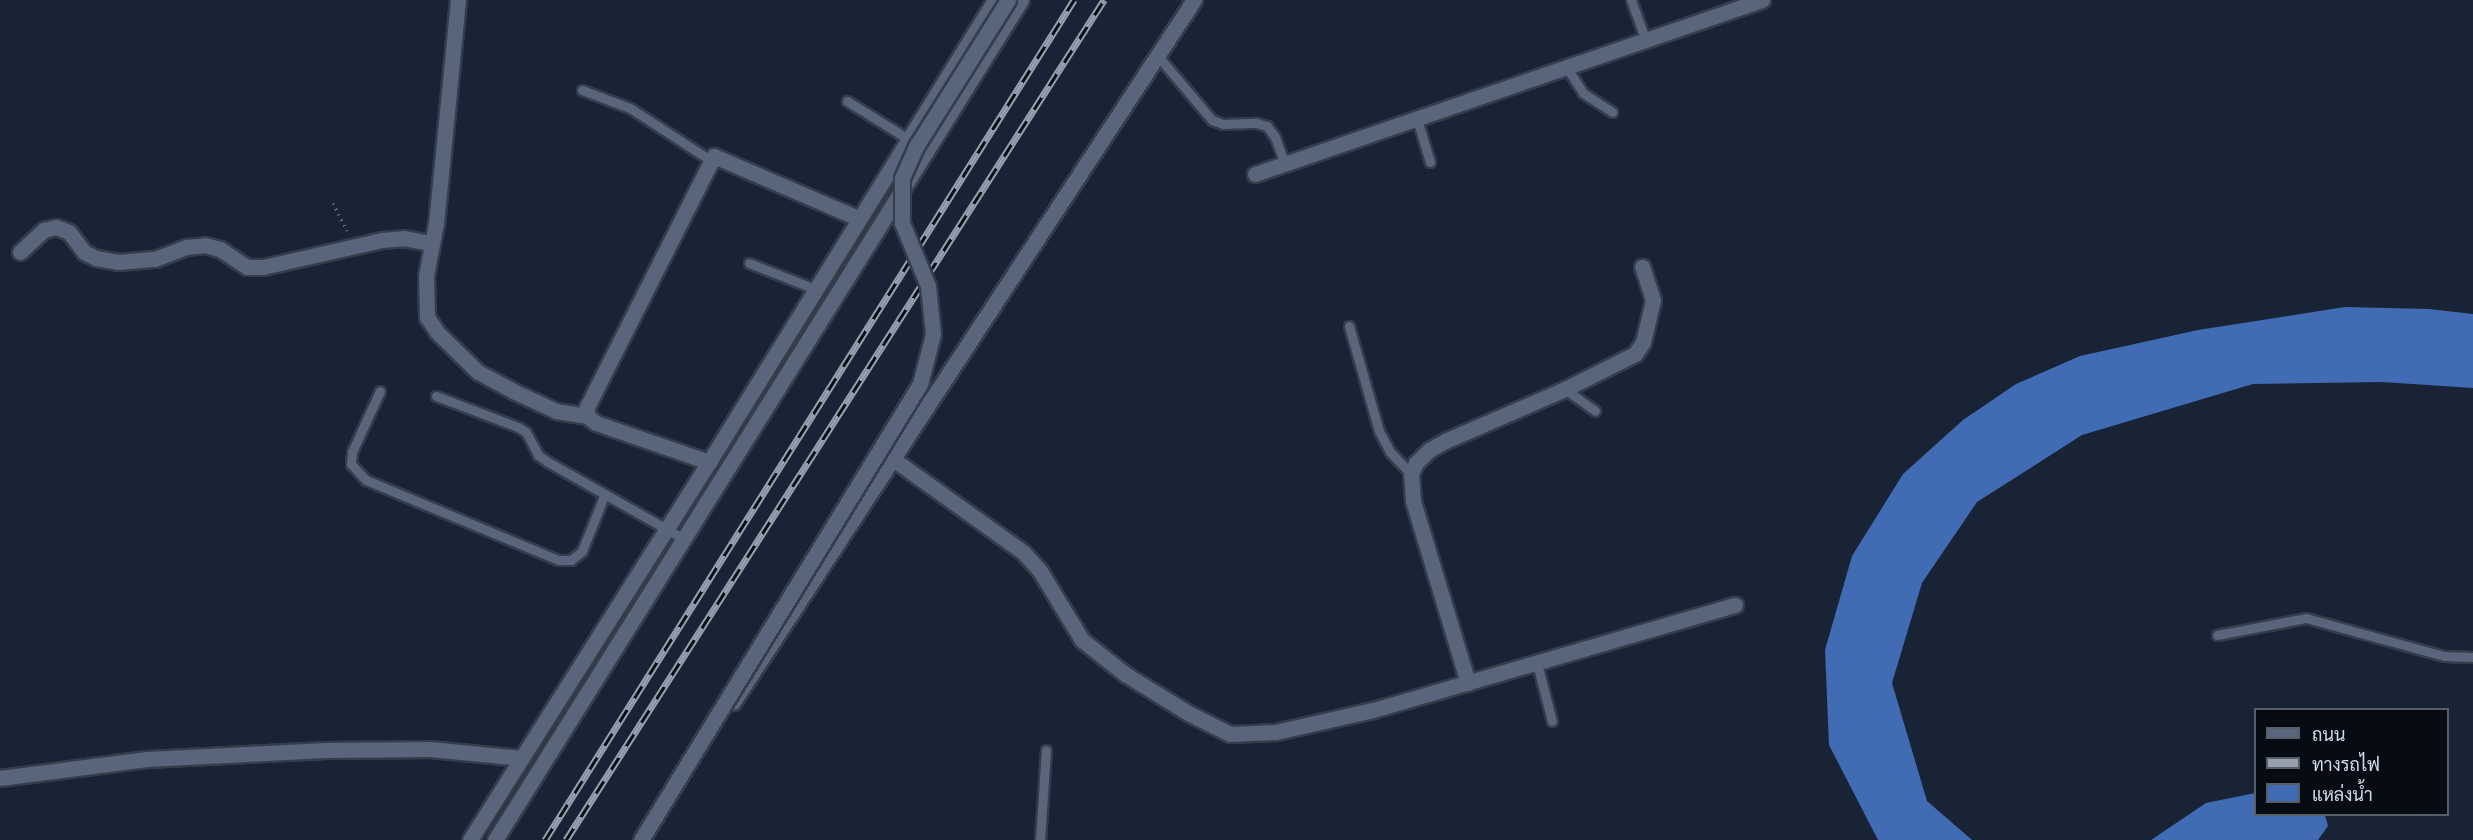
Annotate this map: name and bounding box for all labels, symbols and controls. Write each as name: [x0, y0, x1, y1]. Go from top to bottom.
legend: [2254, 708, 2449, 816]
text: ถนน: [2312, 723, 2345, 745]
text: ทางรถไฟ: [2312, 753, 2380, 775]
text: แหล่งน้ำ: [2312, 783, 2373, 805]

